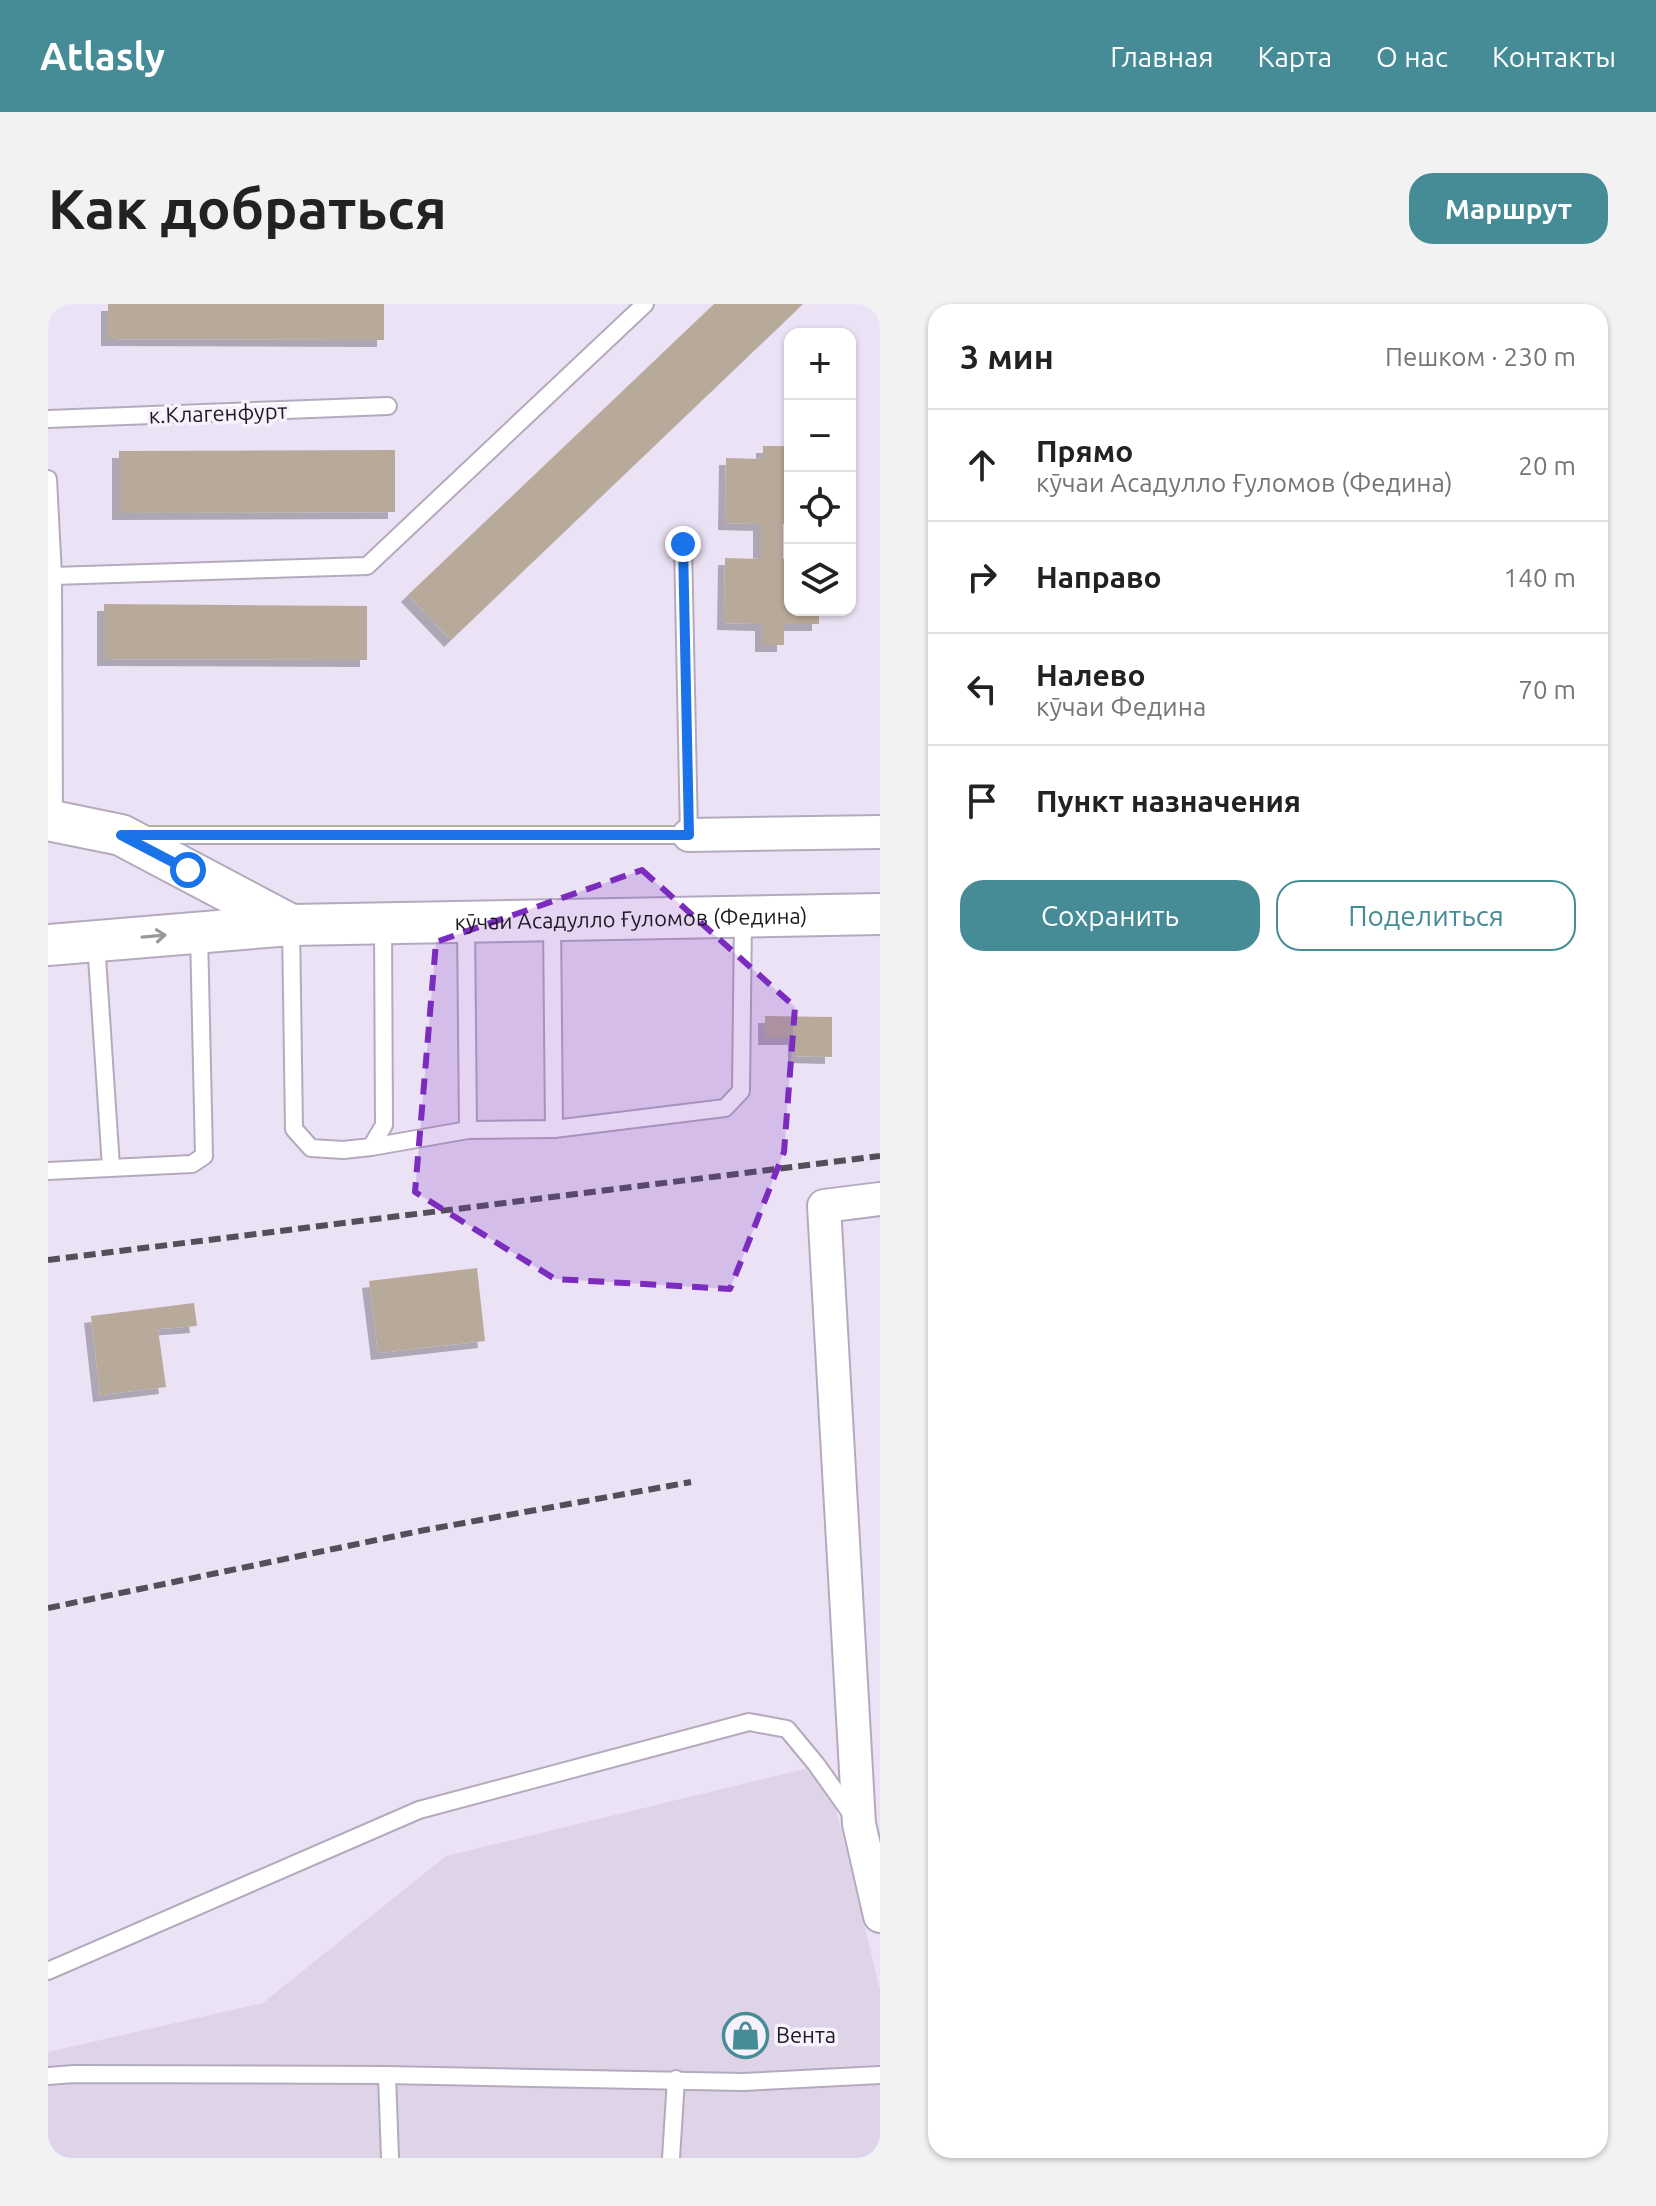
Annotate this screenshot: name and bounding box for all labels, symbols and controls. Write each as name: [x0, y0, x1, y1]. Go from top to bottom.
text: Atlasly: [40, 35, 165, 77]
text: Главная: [1110, 41, 1213, 72]
text: Карта: [1257, 41, 1332, 72]
text: О нас: [1376, 41, 1448, 72]
text: Контакты: [1492, 41, 1616, 72]
button: Маршрут: [1409, 173, 1608, 244]
text: Как добраться: [48, 177, 447, 240]
map controls: [784, 328, 856, 616]
button: +: [784, 328, 856, 400]
text: 3 мин: [960, 337, 1054, 375]
text: Пешком · 230 m: [1385, 342, 1576, 371]
street label: к.Клагенфурт: [148, 398, 288, 427]
button: −: [784, 400, 856, 472]
text: Прямо: [1036, 434, 1133, 468]
icon: ahead: [960, 443, 1004, 487]
text: 20 m: [1518, 451, 1576, 480]
text: кӯчаи Асадулло Ғуломов (Федина): [1036, 468, 1453, 497]
button: locate: [784, 472, 856, 544]
route end: [665, 526, 701, 562]
button: layers: [784, 544, 856, 616]
icon: right: [960, 555, 1004, 599]
text: Направо: [1036, 560, 1162, 594]
text: 140 m: [1504, 563, 1576, 592]
text: Налево: [1036, 658, 1146, 692]
icon: left: [960, 667, 1004, 711]
text: 70 m: [1518, 675, 1576, 704]
text: кӯчаи Федина: [1036, 692, 1206, 721]
icon: arrive: [960, 779, 1004, 823]
text: Пункт назначения: [1036, 784, 1301, 818]
route start: [170, 852, 206, 888]
button: Сохранить: [960, 880, 1260, 951]
button: Поделиться: [1276, 880, 1576, 951]
street label: кӯчаи Асадулло Ғуломов (Федина): [454, 902, 808, 934]
one-way arrow: [140, 928, 167, 943]
shop icon: Вента: [721, 2011, 769, 2059]
place label: Вента: [776, 2022, 836, 2047]

